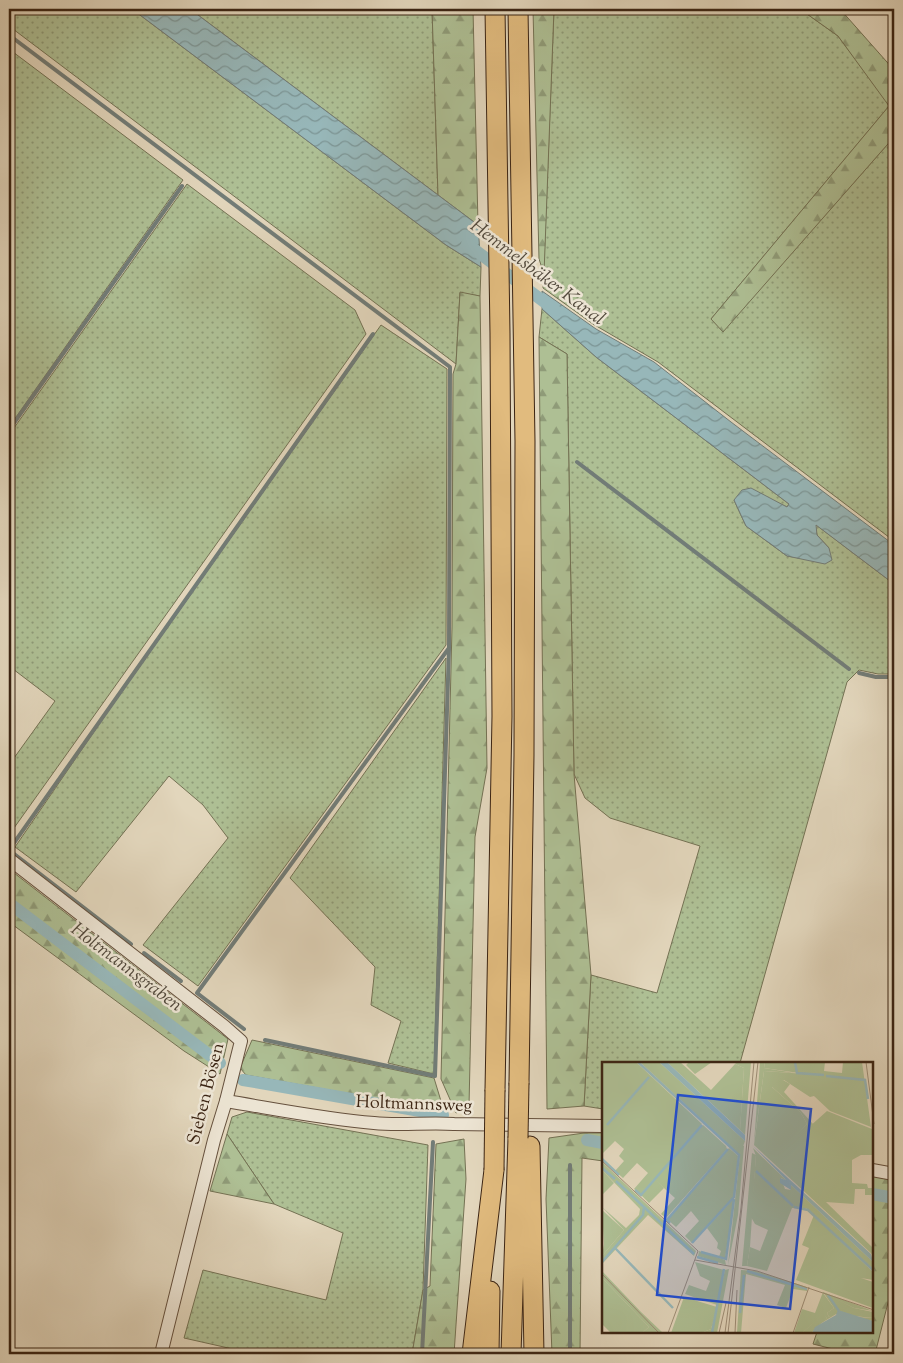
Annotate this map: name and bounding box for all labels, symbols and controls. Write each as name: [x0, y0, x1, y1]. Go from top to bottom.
water label: Hemmelsbäker Kanal: [464, 213, 610, 333]
water label: Holtmannsgraben: [64, 917, 188, 1019]
street label: Sieben Bösen: [182, 1040, 232, 1148]
inset map: [602, 1062, 873, 1333]
street label: Holtmannsweg: [355, 1090, 473, 1120]

